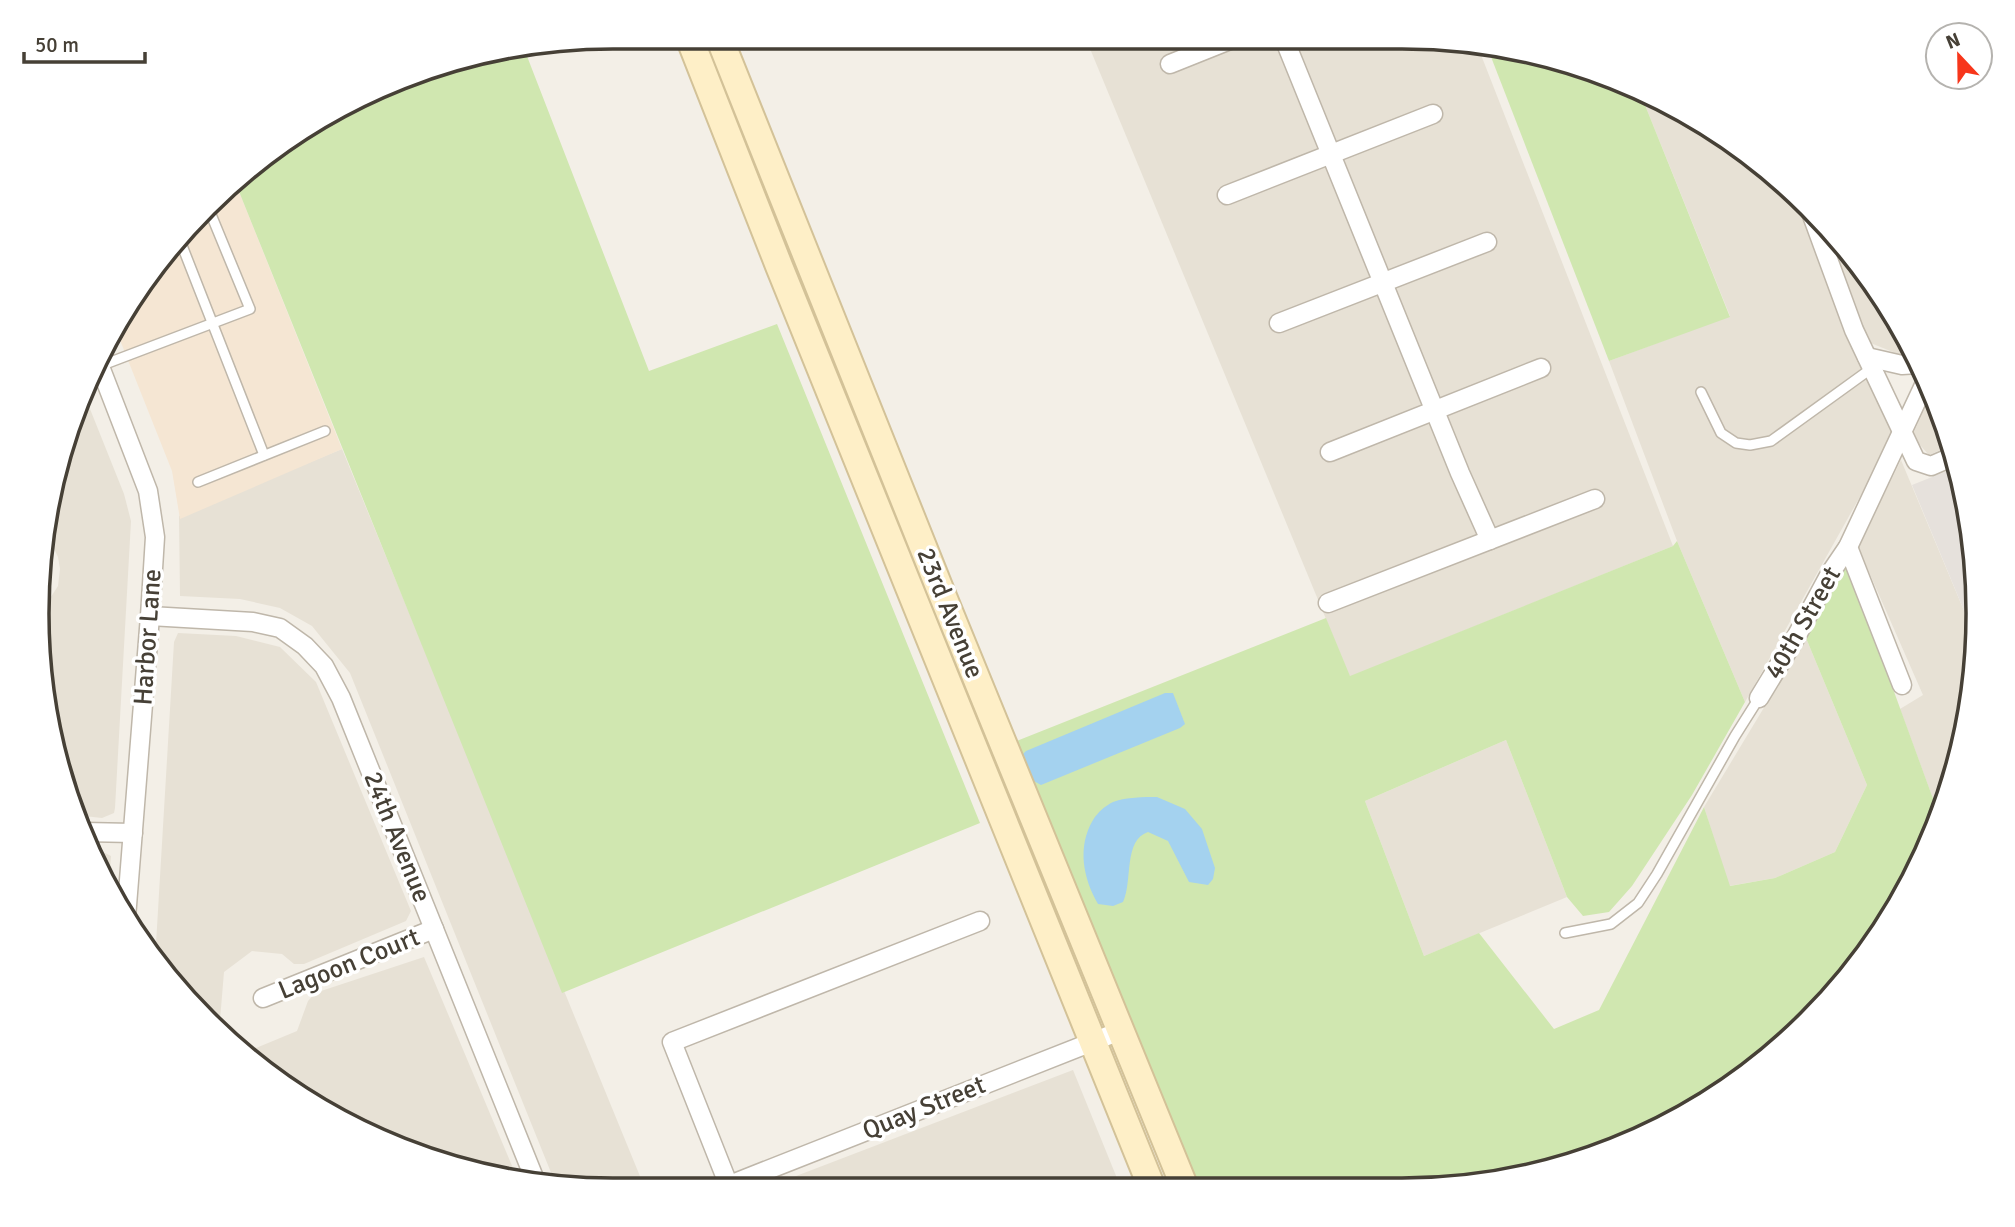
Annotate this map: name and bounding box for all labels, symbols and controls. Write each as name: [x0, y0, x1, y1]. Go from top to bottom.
scale bar: [24, 21, 145, 65]
north arrow: [1924, 21, 1994, 91]
text: N: [1942, 28, 1964, 55]
text: 50 m: [35, 32, 79, 58]
street label: 23rd Avenue: [909, 543, 991, 683]
street label: 40th Street: [1758, 561, 1848, 685]
street label: Harbor Lane: [127, 568, 169, 706]
street label: 24th Avenue: [356, 767, 438, 907]
street label: Lagoon Court: [274, 921, 424, 1007]
street label: Quay Street: [858, 1069, 990, 1147]

